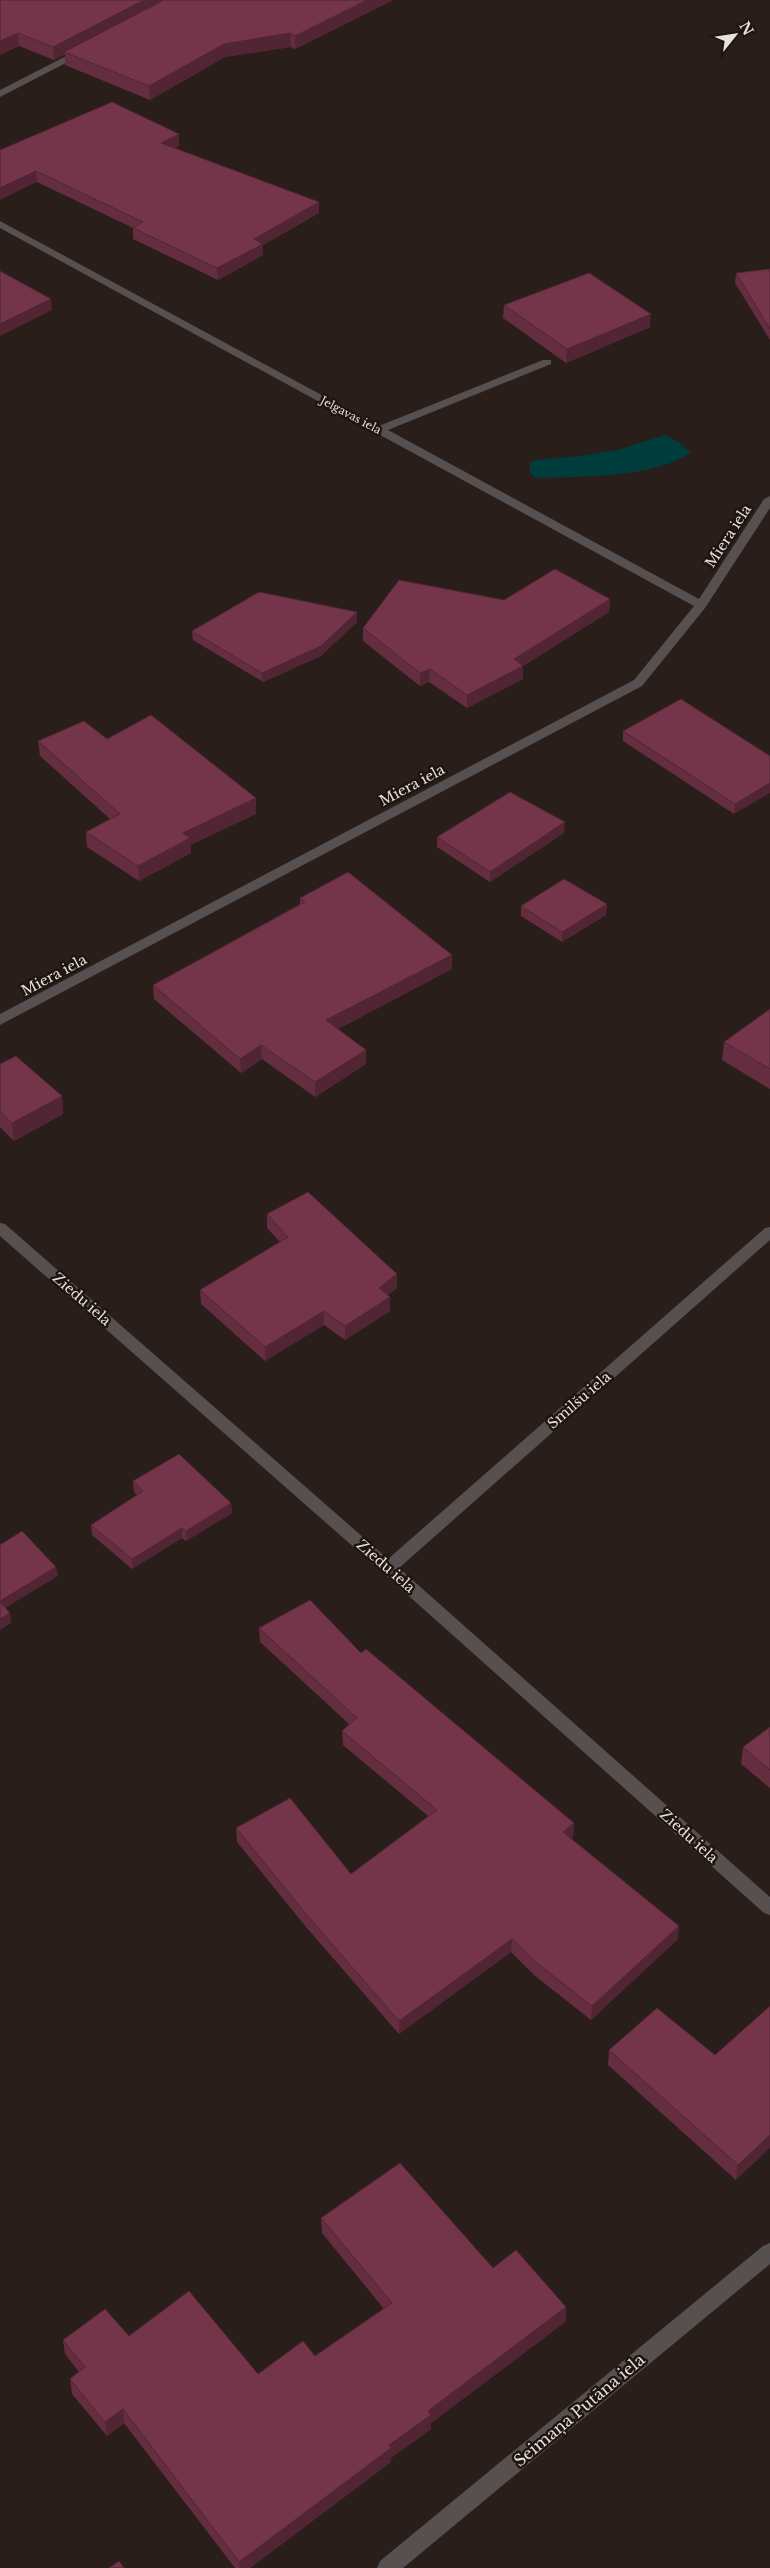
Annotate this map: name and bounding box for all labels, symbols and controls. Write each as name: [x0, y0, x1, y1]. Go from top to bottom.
north arrow: [710, 10, 760, 60]
text: N: [735, 18, 757, 39]
street label: Jelgavas iela: [316, 392, 385, 437]
street label: Miera iela: [701, 501, 755, 571]
street label: Miera iela: [376, 760, 448, 810]
street label: Miera iela: [18, 950, 90, 1000]
street label: Ziedu iela: [49, 1269, 115, 1329]
street label: Smilšu iela: [544, 1367, 615, 1432]
street label: Ziedu iela: [353, 1536, 419, 1596]
street label: Ziedu iela: [656, 1805, 722, 1867]
street label: Seimaņa Putāna iela: [509, 2349, 649, 2471]

